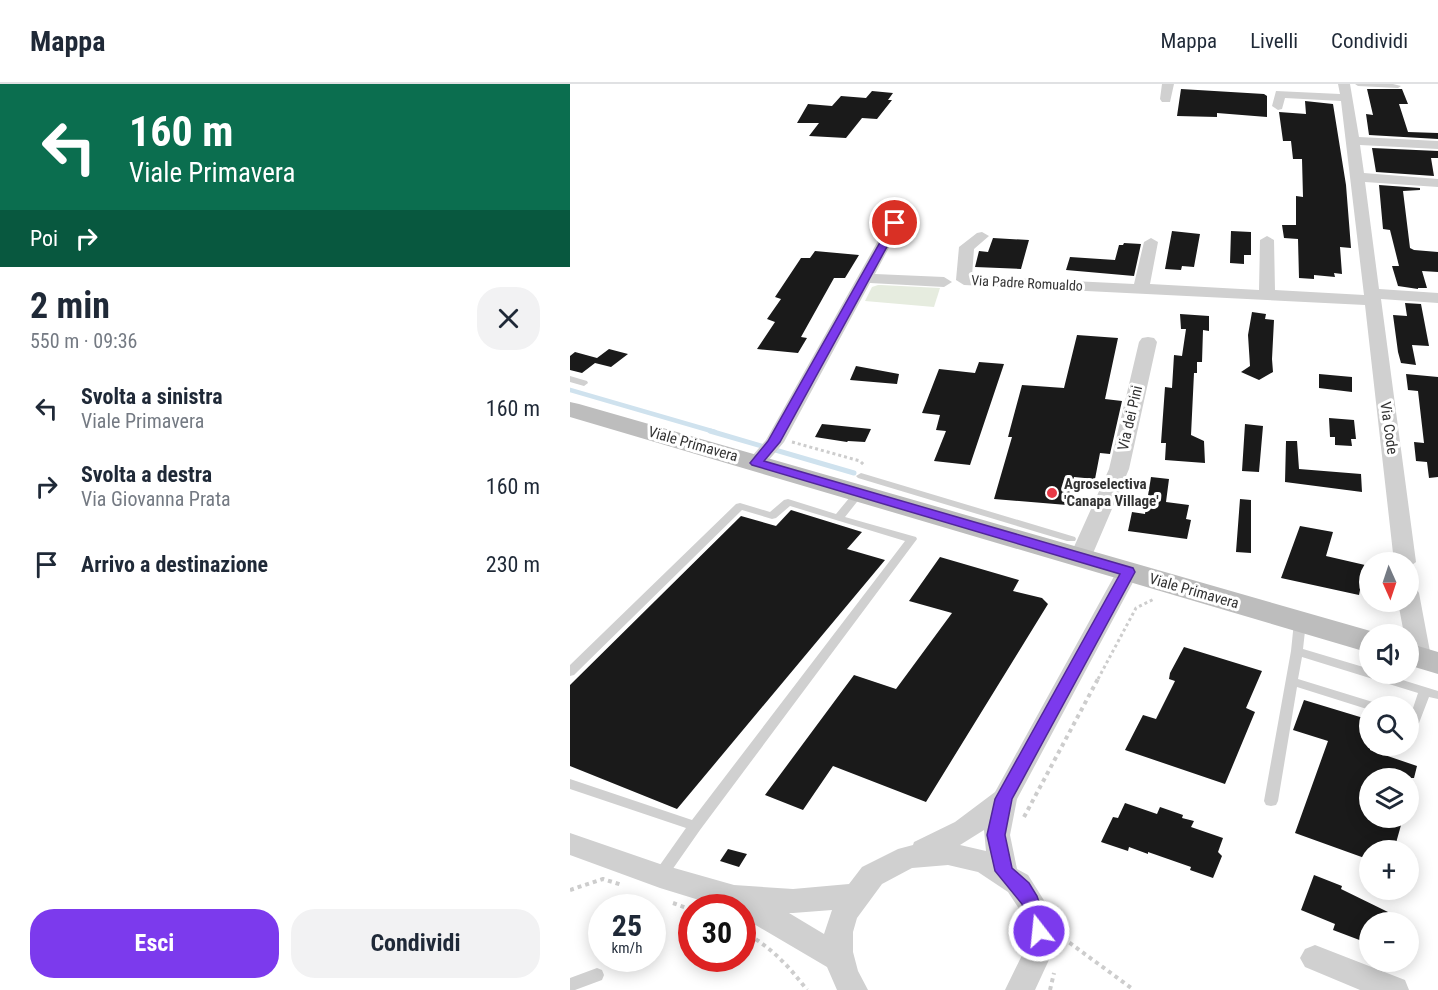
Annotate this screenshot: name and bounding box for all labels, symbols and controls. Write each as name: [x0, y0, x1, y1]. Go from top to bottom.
text: Mappa: [30, 25, 105, 58]
text: Mappa: [1160, 29, 1217, 53]
text: Livelli: [1250, 29, 1298, 53]
text: Condividi: [1331, 29, 1408, 53]
text: 160 m: [129, 107, 234, 156]
icon: left: [30, 108, 108, 186]
text: Viale Primavera: [129, 157, 295, 189]
pin: [869, 197, 920, 248]
icon: arrive: [878, 206, 911, 239]
icon: right: [70, 222, 103, 255]
text: Poi: [30, 226, 58, 251]
street label: Via Padre Romualdo: [971, 272, 1083, 294]
text: 2 min: [30, 285, 110, 327]
button: close: [477, 287, 540, 350]
text: 550 m · 09:36: [30, 329, 137, 353]
text: Svolta a sinistra: [81, 384, 223, 409]
street label: Via dei Pini: [1114, 384, 1146, 452]
icon: left: [30, 392, 63, 425]
text: 160 m: [486, 396, 540, 421]
street label: Via Code: [1376, 401, 1402, 455]
text: Viale Primavera: [81, 409, 204, 433]
street label: Viale Primavera: [646, 423, 740, 465]
text: Svolta a destra: [81, 462, 212, 487]
icon: right: [30, 470, 63, 503]
text: 160 m: [486, 474, 540, 499]
place label: Agroselectiva 'Canapa Village': [1064, 475, 1159, 510]
marker: Agroselectiva 'Canapa Village': [1045, 486, 1059, 500]
text: Via Giovanna Prata: [81, 487, 231, 511]
icon: arrive: [30, 548, 63, 581]
text: Arrivo a destinazione: [81, 552, 268, 577]
text: 230 m: [486, 552, 540, 577]
north arrow: [1359, 552, 1419, 612]
map controls: [1359, 552, 1419, 972]
street label: Viale Primavera: [1147, 570, 1241, 612]
button: sound: [1359, 624, 1419, 684]
button: search: [1359, 696, 1419, 756]
button: layers: [1359, 768, 1419, 828]
button: +: [1359, 840, 1419, 900]
speed limit sign: 30: [678, 894, 756, 972]
position arrow: [1007, 899, 1071, 963]
text: 25: [612, 908, 642, 943]
button: Esci: [30, 909, 279, 978]
button: Condividi: [291, 909, 540, 978]
button: −: [1359, 912, 1419, 972]
text: km/h: [612, 939, 642, 957]

